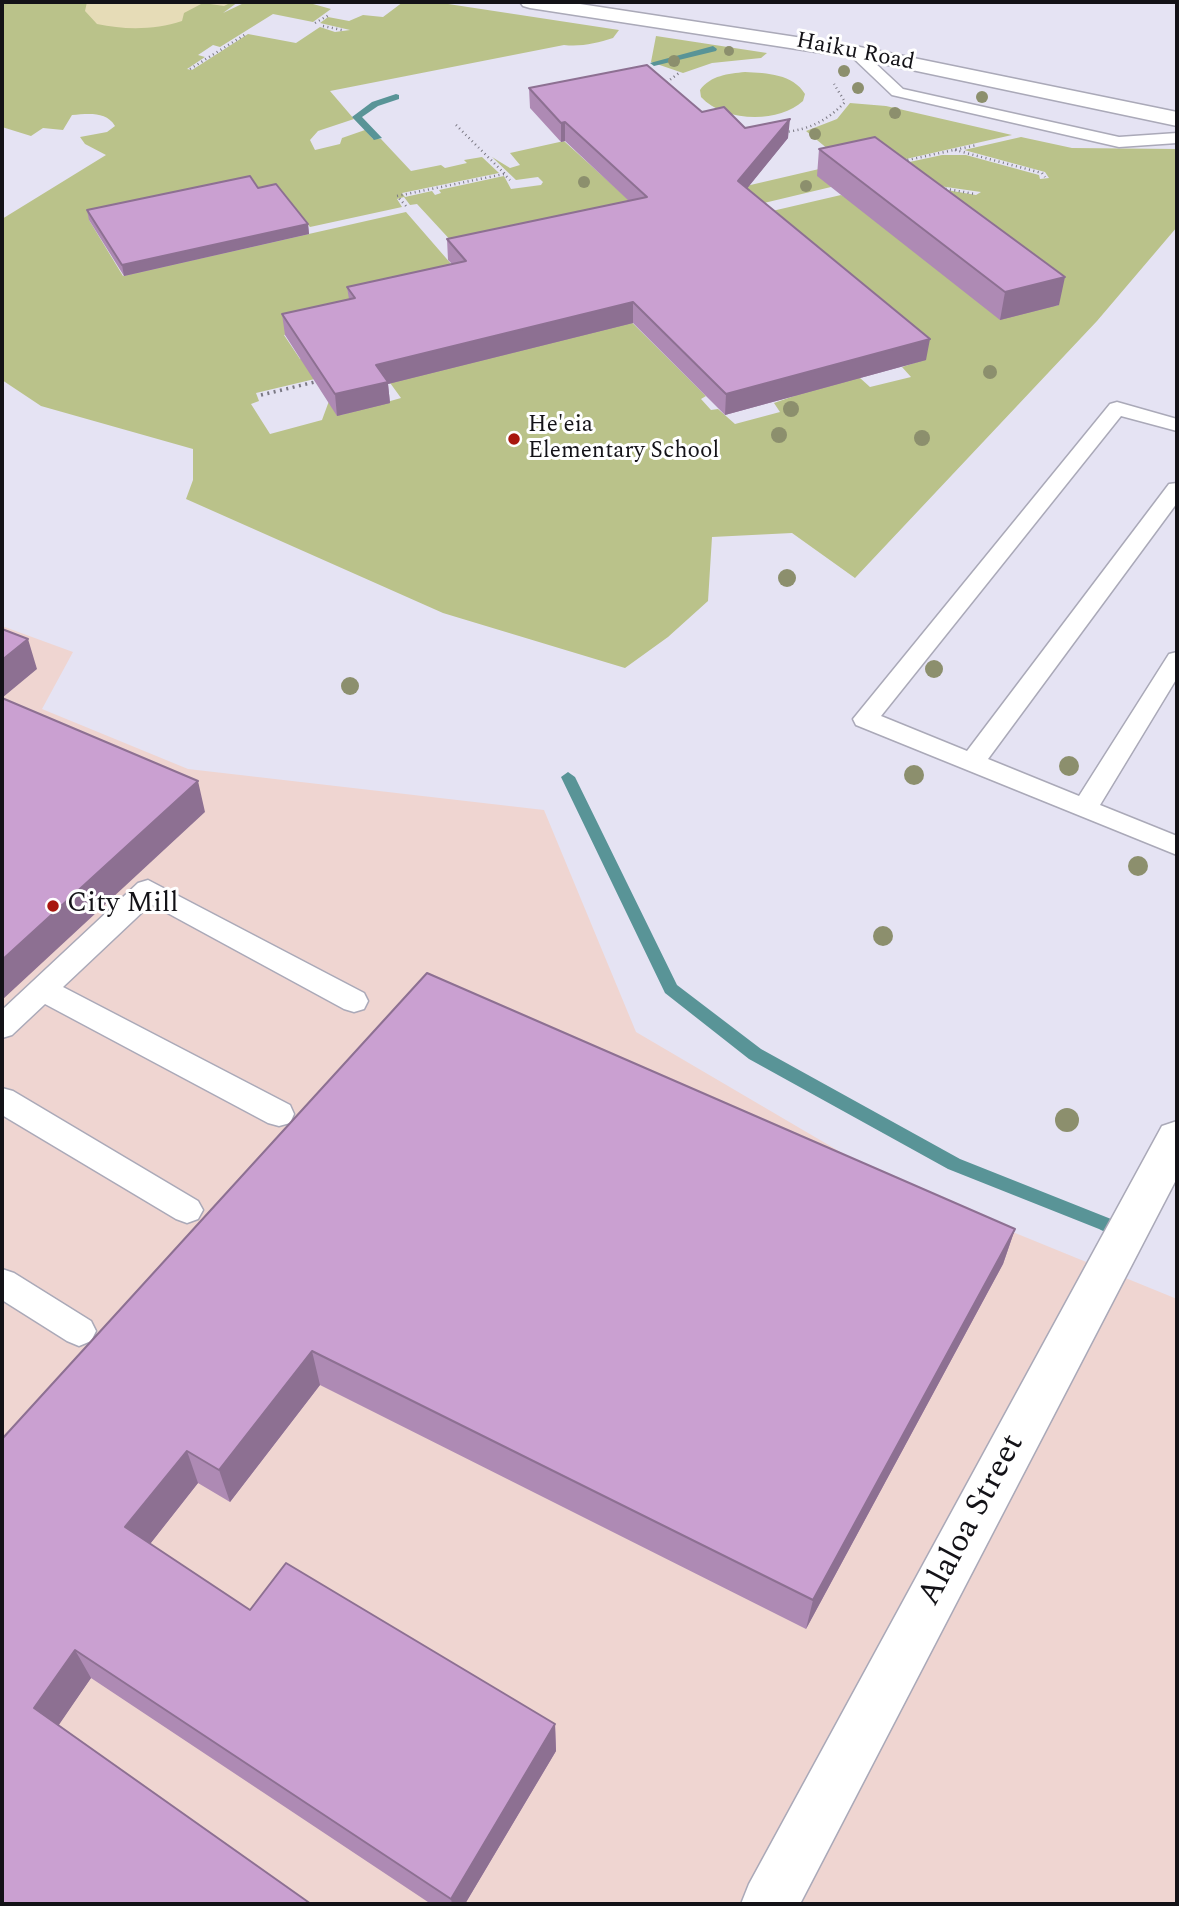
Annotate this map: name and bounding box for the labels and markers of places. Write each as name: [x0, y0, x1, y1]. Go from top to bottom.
place label: He'eia Elementary School: [528, 412, 719, 466]
marker: He'eia Elementary School: [506, 431, 522, 447]
place label: City Mill: [67, 889, 179, 923]
marker: City Mill: [45, 898, 61, 914]

